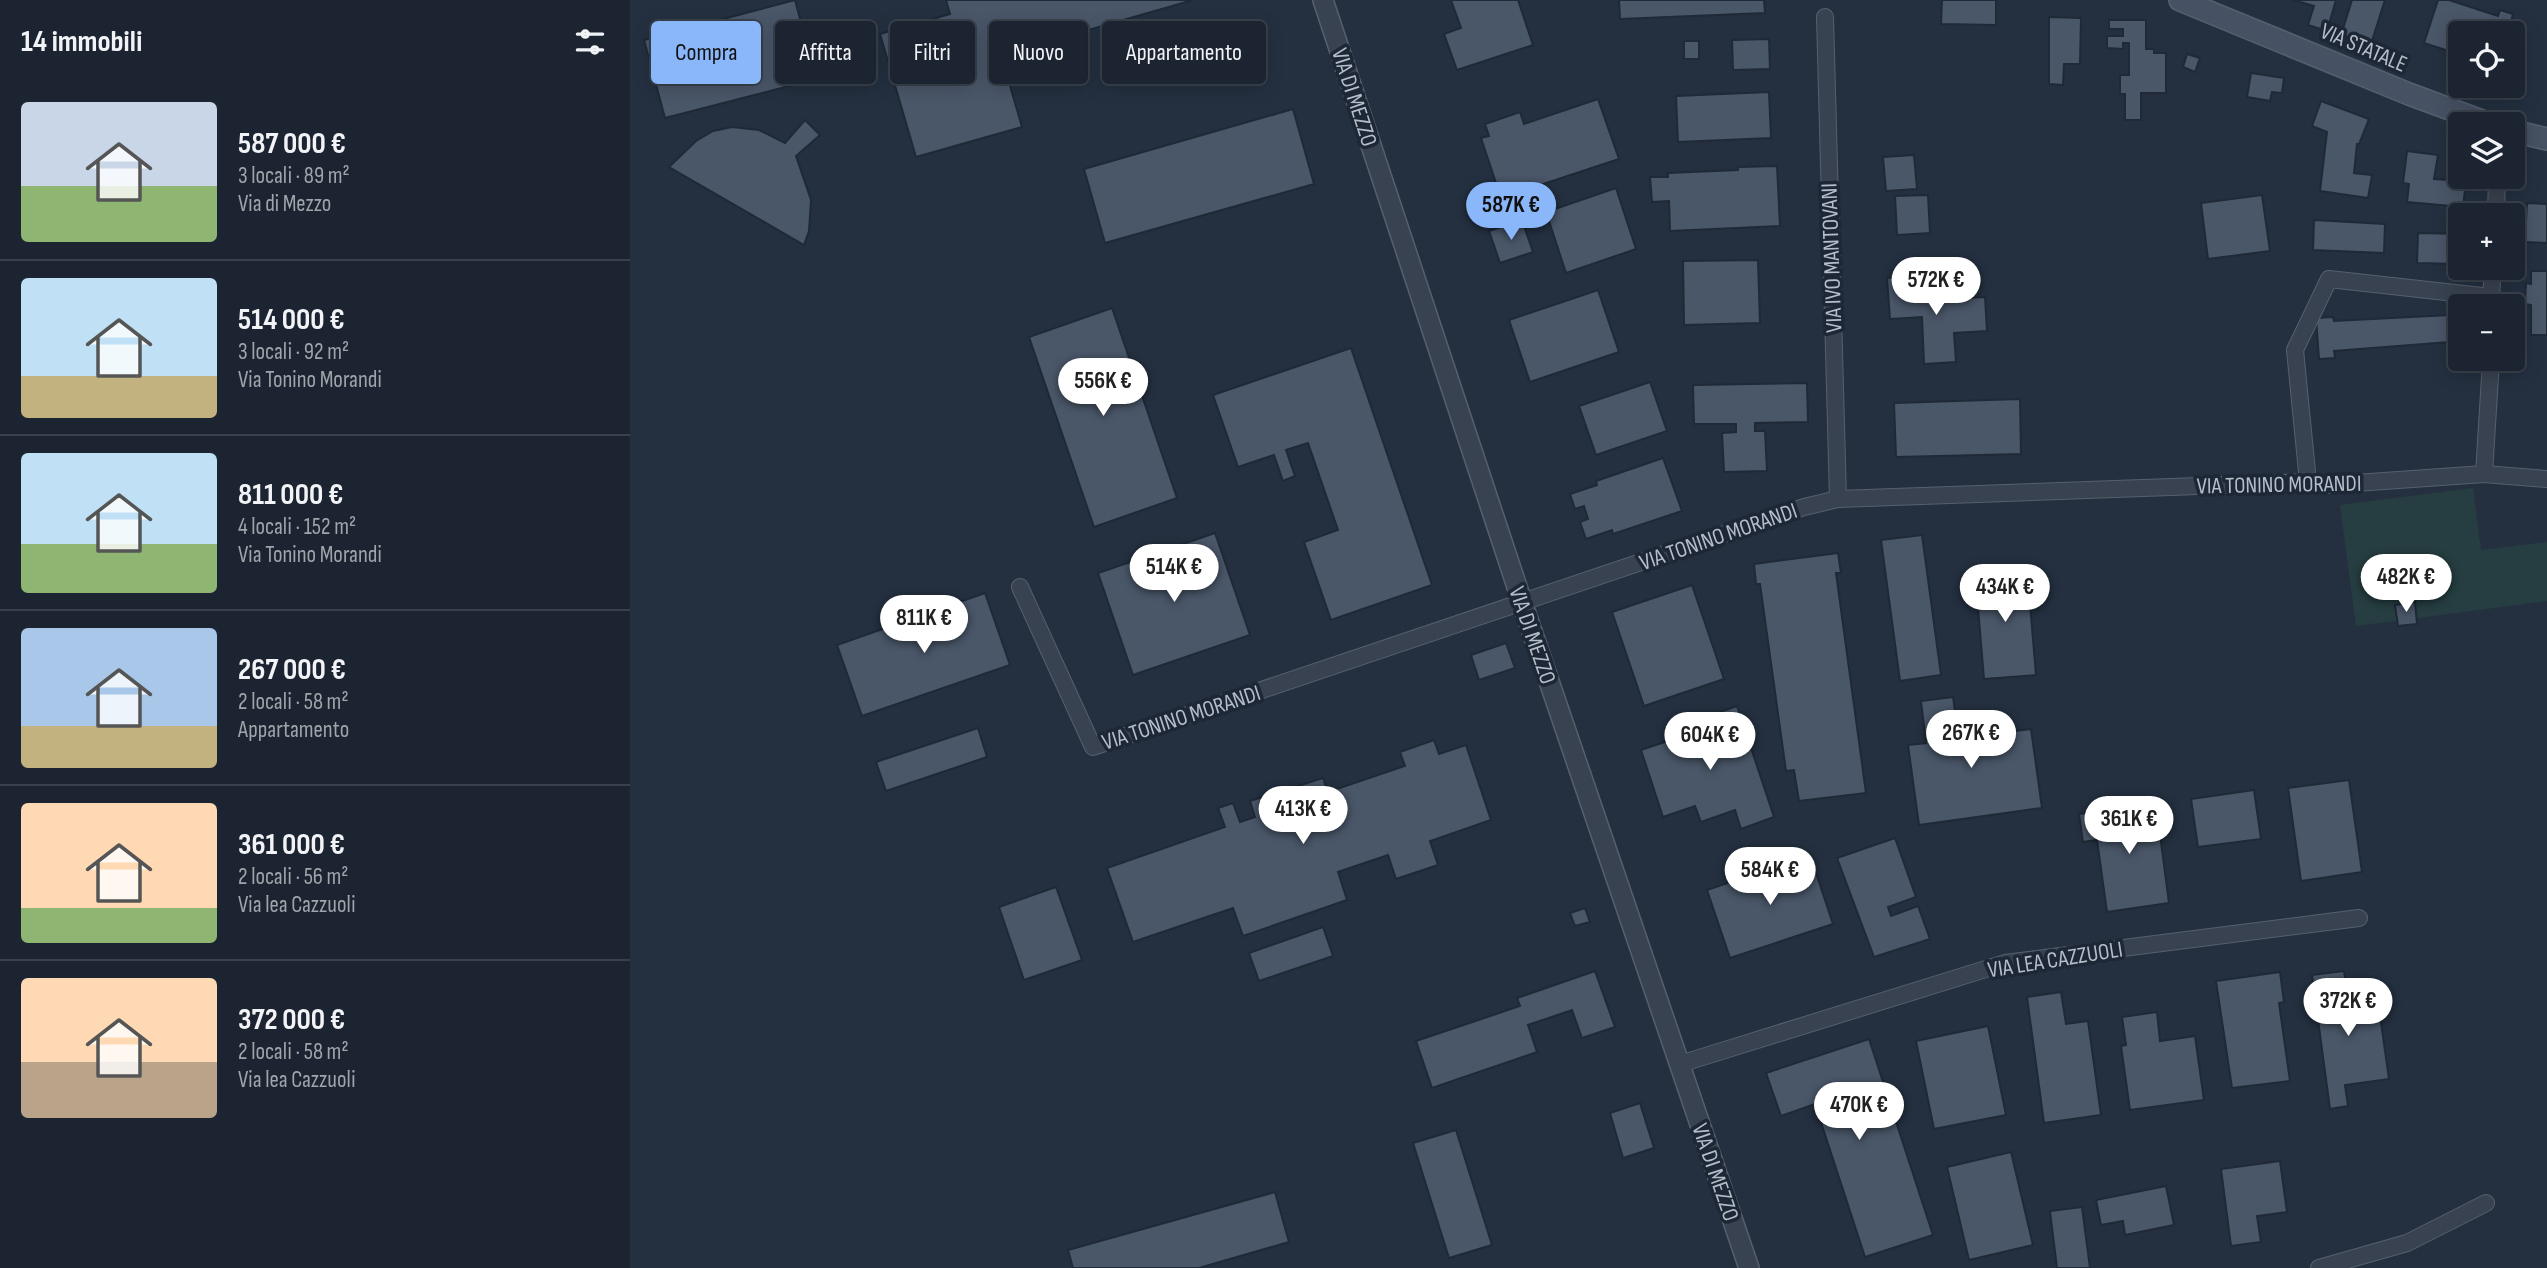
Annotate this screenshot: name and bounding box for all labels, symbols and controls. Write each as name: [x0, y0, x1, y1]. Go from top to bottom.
street label: VIA STATALE: [2316, 17, 2411, 79]
chip: Compra: [651, 21, 761, 84]
chip: Affitta: [775, 21, 876, 84]
chip: Filtri: [890, 21, 975, 84]
chip: Nuovo: [989, 21, 1088, 84]
chip: Appartamento: [1102, 21, 1266, 84]
map controls: [2448, 21, 2525, 371]
button: locate: [2448, 21, 2525, 98]
icon: filters: [571, 23, 609, 61]
text: 14 immobili: [21, 24, 142, 60]
street label: VIA DI MEZZO: [1325, 45, 1383, 150]
button: layers: [2448, 112, 2525, 189]
text: 587 000 €: [238, 126, 346, 162]
icon: home: [77, 130, 161, 214]
text: 3 locali · 89 m²: [238, 162, 350, 190]
pin: 587K €: [1454, 182, 1568, 242]
street label: VIA IVO MANTOVANI: [1815, 183, 1849, 333]
text: Via di Mezzo: [238, 190, 331, 218]
text: 587K €: [1482, 191, 1540, 219]
button: +: [2448, 203, 2525, 280]
pin: 572K €: [1879, 258, 1993, 317]
text: 572K €: [1908, 266, 1964, 294]
button: −: [2448, 294, 2525, 371]
text: 514 000 €: [238, 302, 345, 338]
icon: home: [77, 306, 161, 390]
text: 3 locali · 92 m²: [238, 338, 349, 366]
pin: 556K €: [1046, 358, 1160, 418]
text: Via Tonino Morandi: [238, 366, 382, 394]
text: 556K €: [1074, 367, 1132, 395]
street label: VIA TONINO MORANDI: [2196, 470, 2362, 500]
text: 811 000 €: [238, 477, 343, 513]
icon: home: [77, 481, 161, 565]
street label: VIA TONINO MORANDI: [1636, 497, 1801, 577]
text: 4 locali · 152 m²: [238, 513, 356, 541]
text: Via Tonino Morandi: [238, 541, 382, 569]
pin: 514K €: [1117, 544, 1231, 604]
text: 514K €: [1146, 553, 1202, 581]
pin: 482K €: [2349, 554, 2463, 614]
text: 482K €: [2377, 563, 2435, 591]
pin: 434K €: [1948, 564, 2062, 624]
text: 434K €: [1976, 573, 2034, 601]
street label: VIA DI MEZZO: [1502, 583, 1562, 688]
pin: 811K €: [867, 596, 981, 655]
text: 811K €: [896, 604, 952, 632]
text: 267 000 €: [238, 652, 346, 688]
icon: home: [77, 656, 161, 740]
street label: VIA TONINO MORANDI: [1099, 679, 1264, 757]
text: 2 locali · 58 m²: [238, 688, 349, 716]
pin: 267K €: [1914, 710, 2028, 770]
pin: 604K €: [1653, 712, 1767, 772]
text: Appartamento: [238, 716, 349, 744]
text: 267K €: [1942, 719, 2000, 747]
text: 604K €: [1680, 721, 1740, 749]
pin: 413K €: [1246, 786, 1360, 846]
text: 413K €: [1275, 795, 1331, 823]
pin: 361K €: [2072, 796, 2186, 856]
text: 361K €: [2100, 805, 2158, 833]
text: 361 000 €: [238, 827, 345, 863]
icon: home: [77, 831, 161, 915]
pin: 584K €: [1713, 848, 1827, 907]
text: 584K €: [1741, 856, 1799, 884]
text: 2 locali · 56 m²: [238, 863, 349, 891]
text: Via lea Cazzuoli: [238, 891, 356, 919]
street label: VIA LEA CAZZUOLI: [1986, 936, 2125, 984]
pin: 372K €: [2291, 978, 2405, 1038]
text: 372K €: [2319, 987, 2377, 1015]
text: 372 000 €: [238, 1002, 345, 1038]
icon: home: [77, 1006, 161, 1090]
text: 2 locali · 58 m²: [238, 1038, 349, 1066]
text: Via lea Cazzuoli: [238, 1066, 356, 1094]
pin: 470K €: [1802, 1082, 1916, 1142]
text: 470K €: [1830, 1091, 1888, 1119]
street label: VIA DI MEZZO: [1685, 1120, 1745, 1225]

